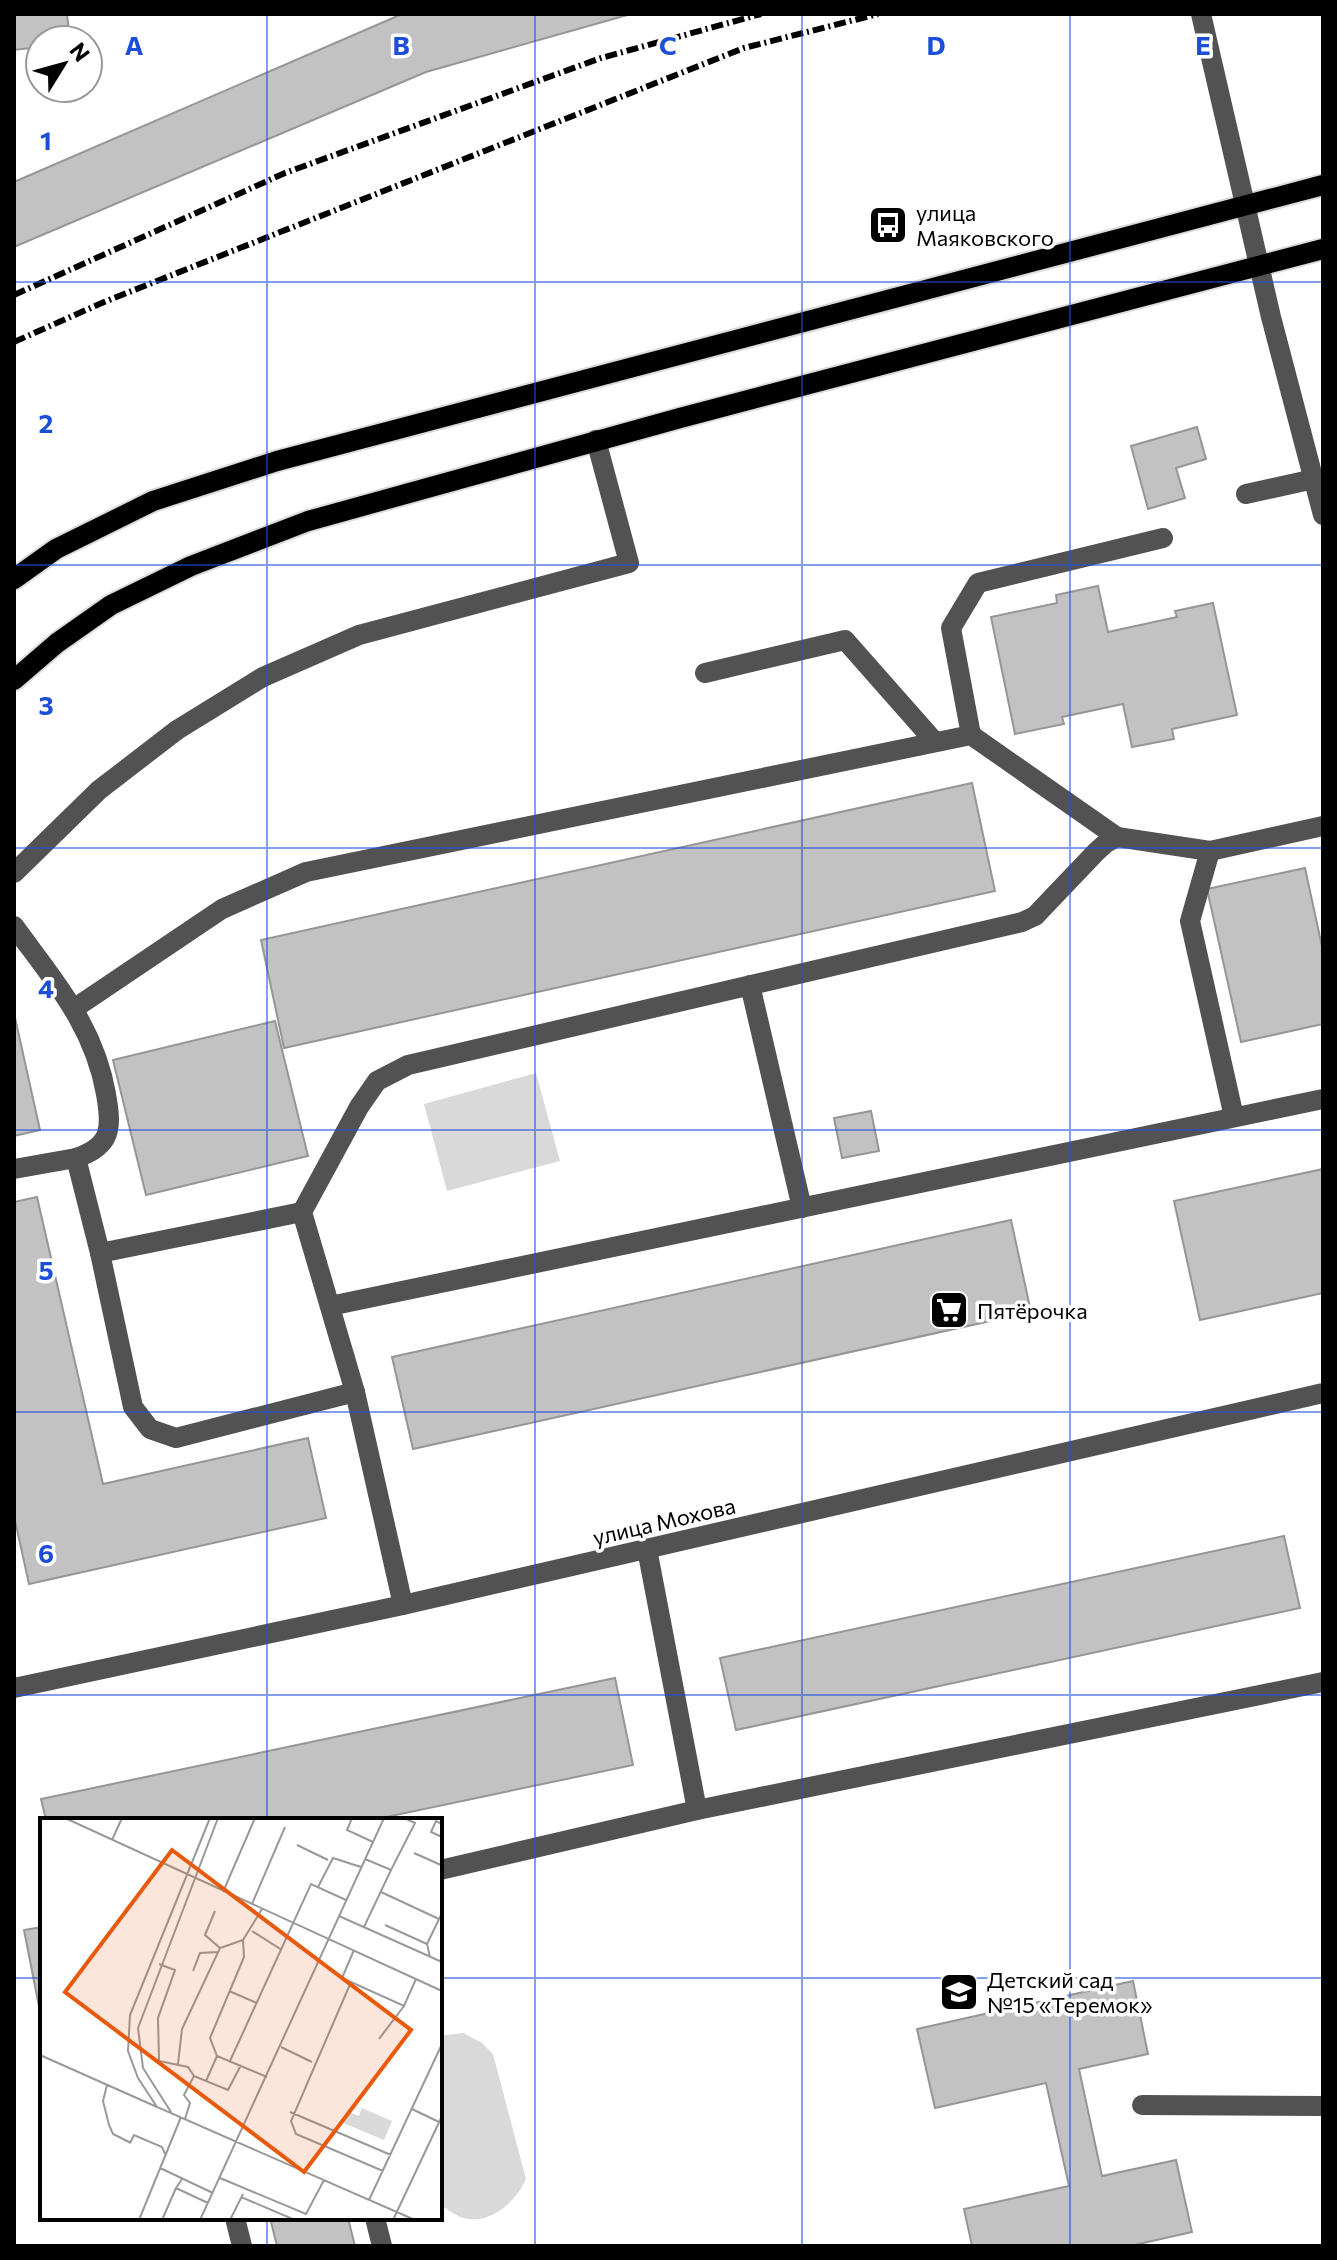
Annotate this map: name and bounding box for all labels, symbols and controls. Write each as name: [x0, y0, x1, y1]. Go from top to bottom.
north arrow: [24, 24, 104, 104]
text: A: [125, 29, 144, 60]
text: B: [392, 29, 410, 60]
text: C: [659, 29, 677, 60]
text: D: [926, 29, 946, 60]
text: E: [1195, 29, 1211, 60]
text: N: [65, 37, 96, 66]
text: 1: [40, 124, 52, 155]
place label: улица Маяковского: [916, 199, 1054, 251]
bus stop icon: улица Маяковского: [867, 204, 909, 246]
text: 2: [39, 407, 53, 438]
text: 3: [38, 689, 54, 720]
text: 4: [38, 972, 54, 1003]
text: 5: [38, 1254, 54, 1285]
supermarket icon: Пятёрочка: [928, 1289, 970, 1331]
place label: Пятёрочка: [977, 1297, 1088, 1324]
street label: улица Мохова: [590, 1491, 738, 1551]
text: 6: [38, 1537, 54, 1568]
inset map: [40, 1818, 442, 2220]
place label: Детский сад №15 «Теремок»: [987, 1966, 1153, 2018]
school or university icon: Детский сад №15 «Теремок»: [938, 1971, 980, 2013]

